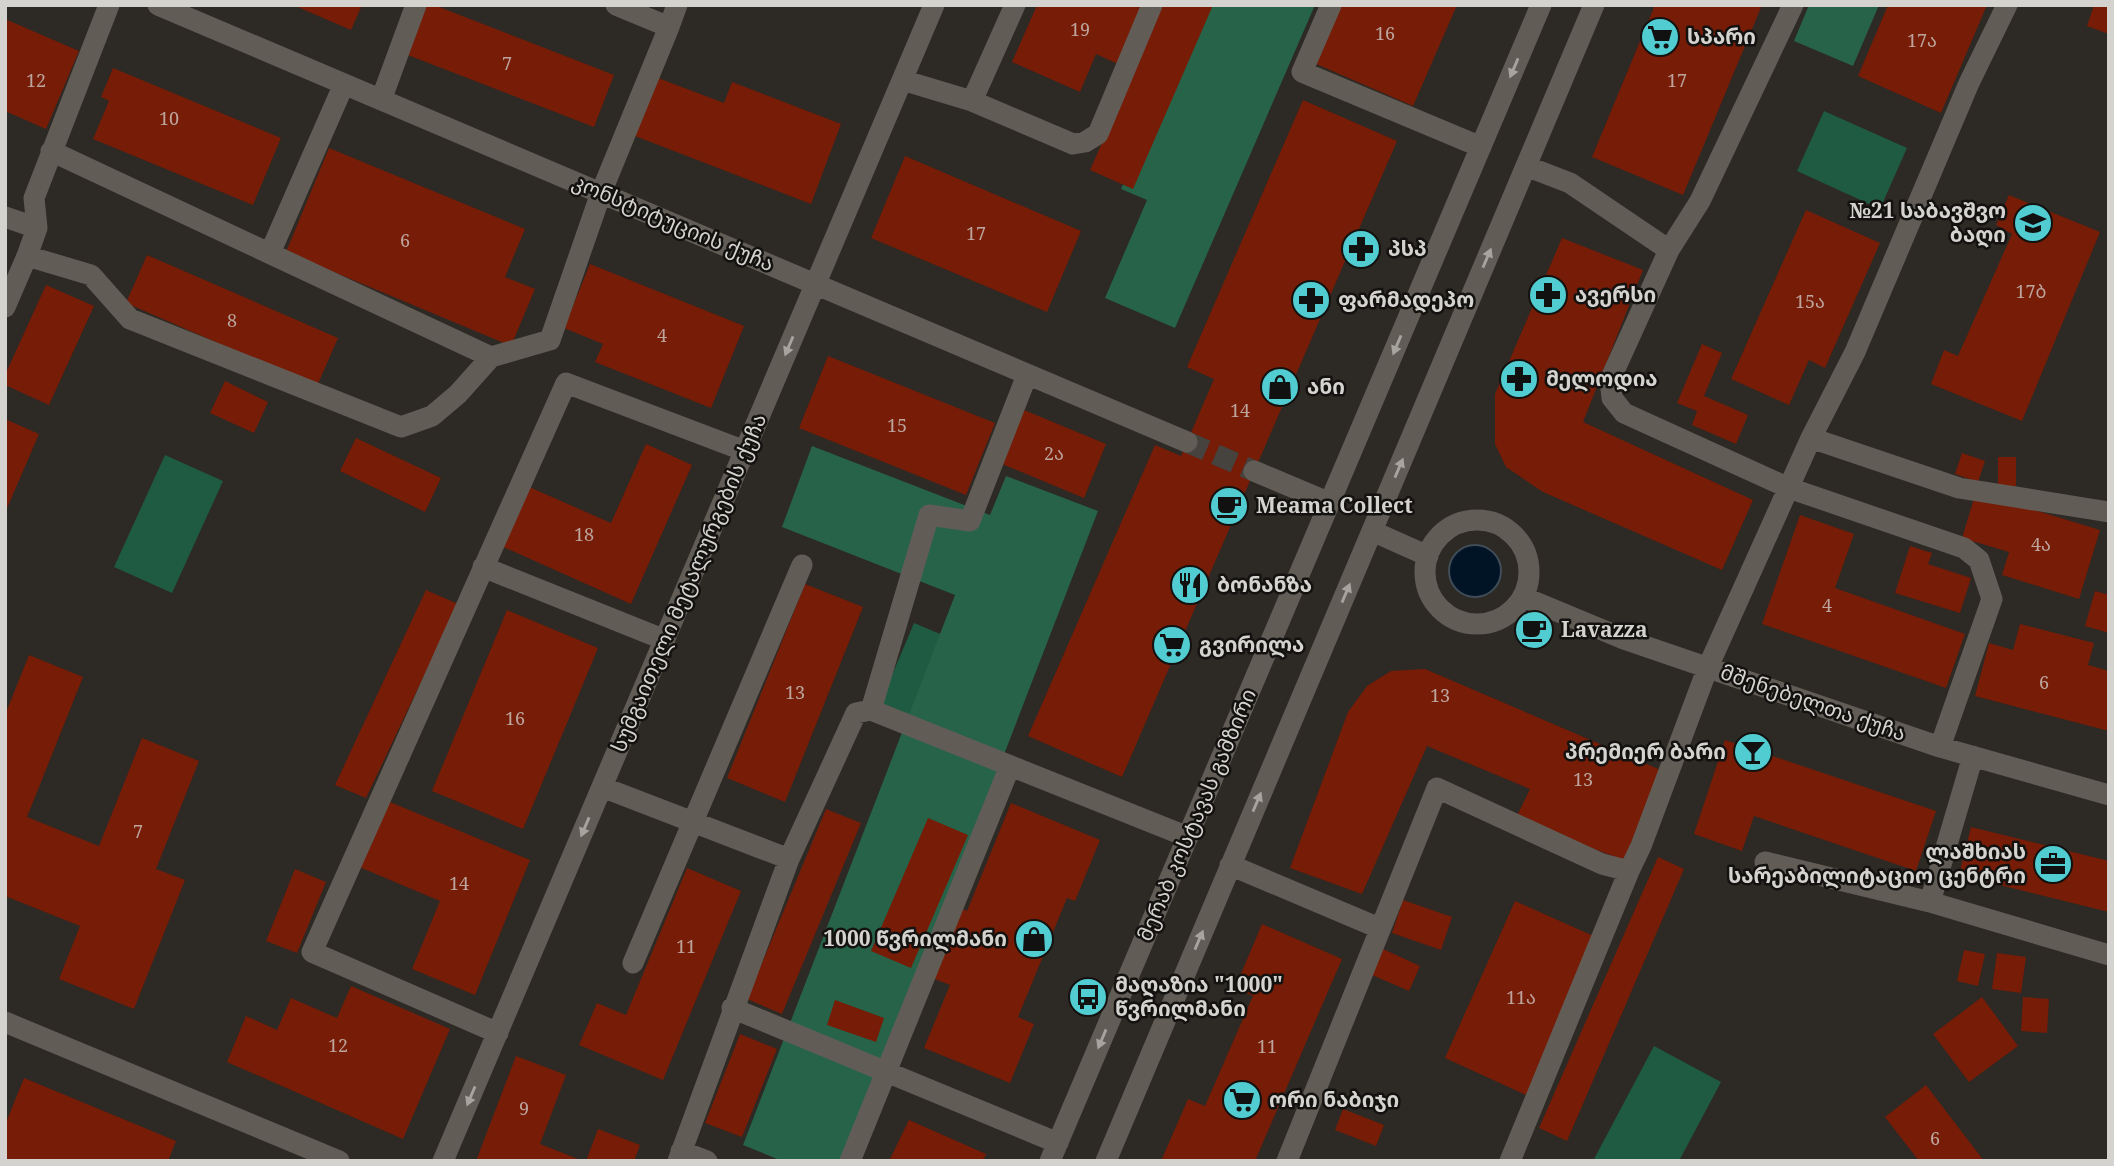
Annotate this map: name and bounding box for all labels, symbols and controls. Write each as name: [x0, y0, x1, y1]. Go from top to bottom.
supermarket icon: სპარი: [1639, 16, 1681, 58]
house number: 19: [1070, 17, 1090, 41]
house number: 16: [1375, 21, 1395, 45]
place label: სპარი: [1687, 22, 1756, 50]
house number: 17ა: [1907, 28, 1937, 52]
house number: 7: [502, 51, 512, 75]
one-way arrow: [1509, 58, 1520, 79]
house number: 12: [26, 68, 46, 92]
house number: 17: [1667, 68, 1687, 92]
house number: 10: [159, 106, 179, 130]
street label: კონსტიტუციის ქუჩა: [568, 167, 778, 277]
place label: №21 საბავშვო ბაღი: [1849, 196, 2006, 248]
school or university icon: №21 საბავშვო ბაღი: [2012, 202, 2054, 244]
house number: 17: [966, 221, 986, 245]
house number: 6: [400, 228, 410, 252]
pharmacy icon: პსპ: [1340, 228, 1382, 270]
place label: პსპ: [1388, 234, 1427, 262]
one-way arrow: [1482, 247, 1493, 268]
pharmacy icon: ავერსი: [1527, 274, 1569, 316]
pharmacy icon: ფარმადეპო: [1290, 279, 1332, 321]
house number: 17ბ: [2015, 279, 2047, 303]
place label: ავერსი: [1575, 280, 1656, 308]
place label: ფარმადეპო: [1338, 285, 1474, 313]
house number: 15ა: [1795, 289, 1825, 313]
house number: 8: [227, 308, 237, 332]
house number: 4: [657, 323, 667, 347]
one-way arrow: [1391, 335, 1403, 355]
one-way arrow: [783, 336, 794, 357]
pharmacy icon: მელოდია: [1498, 358, 1540, 400]
place label: მელოდია: [1546, 364, 1658, 392]
shop icon: ანი: [1259, 366, 1301, 408]
place label: ანი: [1307, 372, 1345, 400]
house number: 14: [1230, 398, 1250, 422]
street label: სუმგაითელი მეტალურგების ქუჩა: [604, 409, 772, 756]
house number: 15: [887, 413, 907, 437]
house number: 2ა: [1044, 441, 1064, 465]
one-way arrow: [1393, 457, 1404, 478]
cafe icon: Meama Collect: [1208, 485, 1250, 527]
place label: Meama Collect: [1256, 491, 1413, 519]
house number: 18: [574, 522, 594, 546]
house number: 4ა: [2031, 532, 2051, 556]
restaurant icon: ბონანზა: [1169, 564, 1211, 606]
place label: ბონანზა: [1217, 570, 1312, 598]
one-way arrow: [1340, 583, 1352, 603]
house number: 4: [1822, 593, 1832, 617]
cafe icon: Lavazza: [1513, 609, 1555, 651]
place label: Lavazza: [1561, 615, 1647, 643]
supermarket icon: გვირილა: [1151, 624, 1193, 666]
place label: გვირილა: [1199, 630, 1304, 658]
street label: მშენებელთა ქუჩა: [1717, 657, 1910, 747]
house number: 6: [2039, 670, 2049, 694]
house number: 13: [785, 680, 805, 704]
house number: 13: [1430, 683, 1450, 707]
street label: მერაბ კოსტავას გამზირი: [1130, 684, 1262, 945]
house number: 16: [505, 706, 525, 730]
bar icon: პრემიერ ბარი: [1732, 731, 1774, 773]
place label: პრემიერ ბარი: [1565, 737, 1726, 765]
house number: 13: [1573, 767, 1593, 791]
one-way arrow: [1252, 792, 1263, 813]
one-way arrow: [579, 816, 590, 837]
house number: 7: [133, 819, 143, 843]
place label: ლაშხიას სარეაბილიტაციო ცენტრი: [1728, 837, 2026, 889]
office icon: ლაშხიას სარეაბილიტაციო ცენტრი: [2032, 843, 2074, 885]
house number: 14: [449, 871, 469, 895]
shop icon: 1000 წვრილმანი: [1013, 918, 1055, 960]
place label: 1000 წვრილმანი: [823, 924, 1007, 952]
one-way arrow: [1193, 930, 1205, 950]
house number: 11: [676, 934, 696, 958]
place label: მაღაზია "1000" წვრილმანი: [1115, 970, 1283, 1022]
bus stop icon: მაღაზია "1000" წვრილმანი: [1067, 976, 1109, 1018]
house number: 11ა: [1506, 985, 1536, 1009]
one-way arrow: [1096, 1029, 1107, 1050]
house number: 12: [328, 1033, 348, 1057]
house number: 11: [1257, 1034, 1277, 1058]
supermarket icon: ორი ნაბიჯი: [1221, 1079, 1263, 1121]
place label: ორი ნაბიჯი: [1269, 1085, 1399, 1113]
one-way arrow: [465, 1086, 477, 1106]
house number: 9: [519, 1096, 529, 1120]
house number: 6: [1930, 1126, 1940, 1150]

